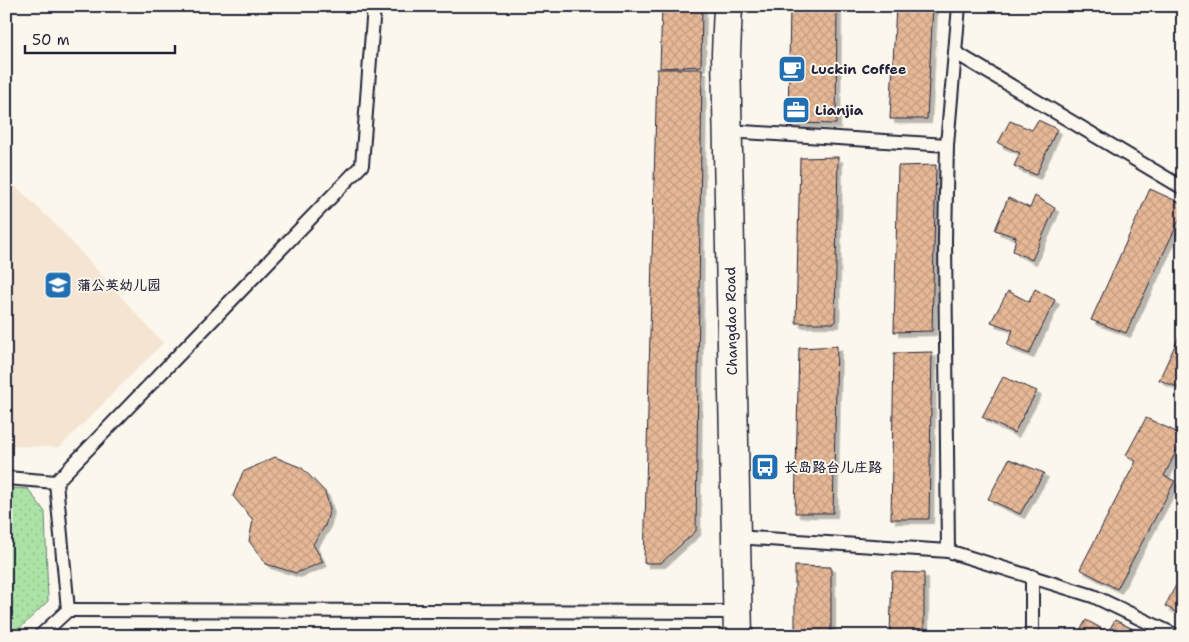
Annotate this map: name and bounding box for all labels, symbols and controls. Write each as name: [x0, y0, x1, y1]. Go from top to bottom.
scale bar: [25, 22, 175, 54]
text: 50 m: [32, 30, 70, 50]
cafe icon: Luckin Coffee: [777, 54, 807, 84]
place label: Luckin Coffee: [811, 60, 906, 78]
office icon: Lianjia: [781, 95, 811, 125]
place label: Lianjia: [815, 101, 864, 119]
street label: Changdao Road: [721, 267, 741, 375]
school or university icon: 蒲公英幼儿园: [43, 270, 73, 300]
place label: 蒲公英幼儿园: [77, 276, 161, 294]
bus stop icon: 长岛路台儿庄路: [750, 452, 780, 482]
place label: 长岛路台儿庄路: [784, 458, 882, 476]

